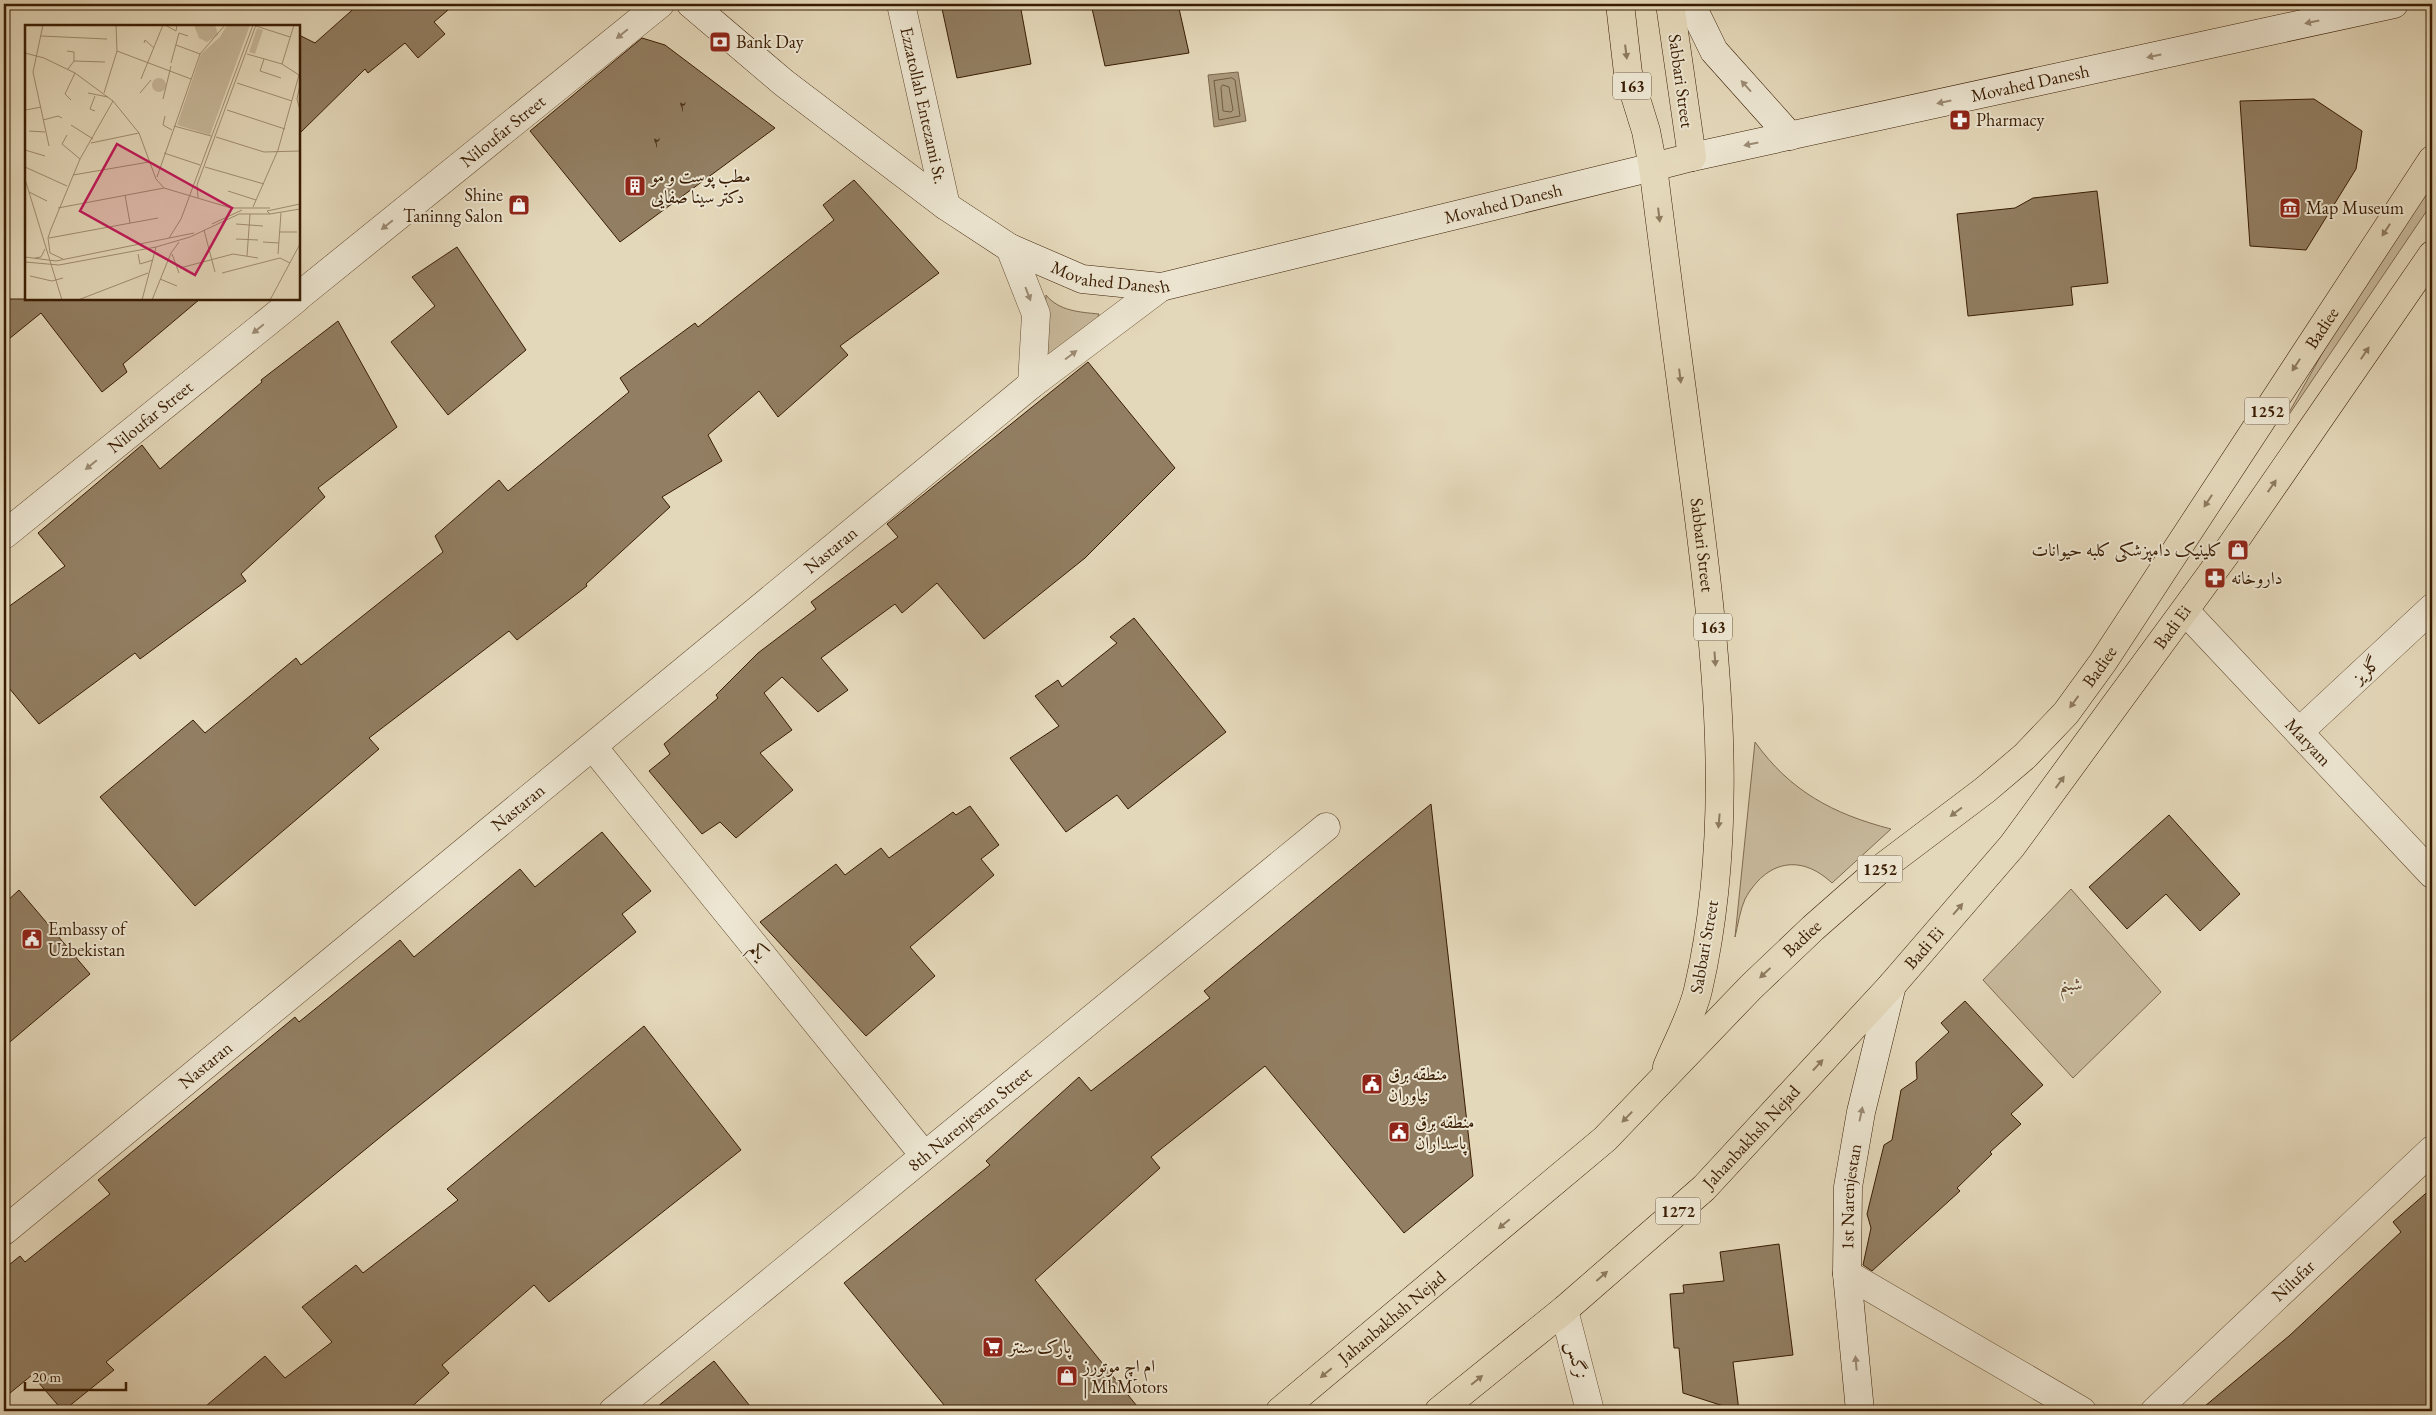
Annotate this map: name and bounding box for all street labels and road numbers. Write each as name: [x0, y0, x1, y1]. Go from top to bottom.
street label: Ezzatollah Entezami St.: [895, 25, 953, 186]
street label: Sabbari Street: [1664, 33, 1700, 130]
street label: Movahed Danesh: [1969, 59, 2091, 107]
road number: 163: [1613, 72, 1651, 100]
street label: Niloufar Street: [455, 89, 550, 172]
street label: Movahed Danesh: [1442, 178, 1564, 229]
street label: Movahed Danesh: [1048, 255, 1172, 298]
street label: Badiee: [2299, 303, 2343, 353]
street label: Niloufar Street: [103, 375, 197, 458]
road number: 1252: [2244, 398, 2290, 424]
street label: Sabbari Street: [1685, 496, 1720, 593]
street label: Nastaran: [799, 520, 862, 578]
street label: Badi Ei: [2148, 600, 2196, 654]
road number: 163: [1694, 614, 1732, 640]
street label: Badiee: [2077, 641, 2121, 691]
street label: گلریز: [2345, 651, 2385, 690]
street label: Maryam: [2280, 713, 2337, 771]
street label: Nastaran: [486, 778, 550, 836]
road number: 1252: [1858, 856, 1902, 882]
street label: Sabbari Street: [1684, 898, 1723, 995]
street label: Badiee: [1777, 914, 1826, 962]
street label: Badi Ei: [1899, 921, 1949, 974]
street label: یکم: [741, 937, 774, 969]
street label: Nastaran: [174, 1035, 237, 1094]
street label: 8th Narenjestan Street: [903, 1061, 1036, 1176]
street label: Jahanbakhsh Nejad: [1696, 1079, 1805, 1195]
street label: 1st Narenjestan: [1835, 1141, 1866, 1250]
road number: 1272: [1656, 1198, 1700, 1224]
street label: Nilufar: [2266, 1254, 2319, 1306]
street label: Jahanbakhsh Nejad: [1332, 1265, 1451, 1370]
street label: نرگس: [1561, 1338, 1593, 1382]

